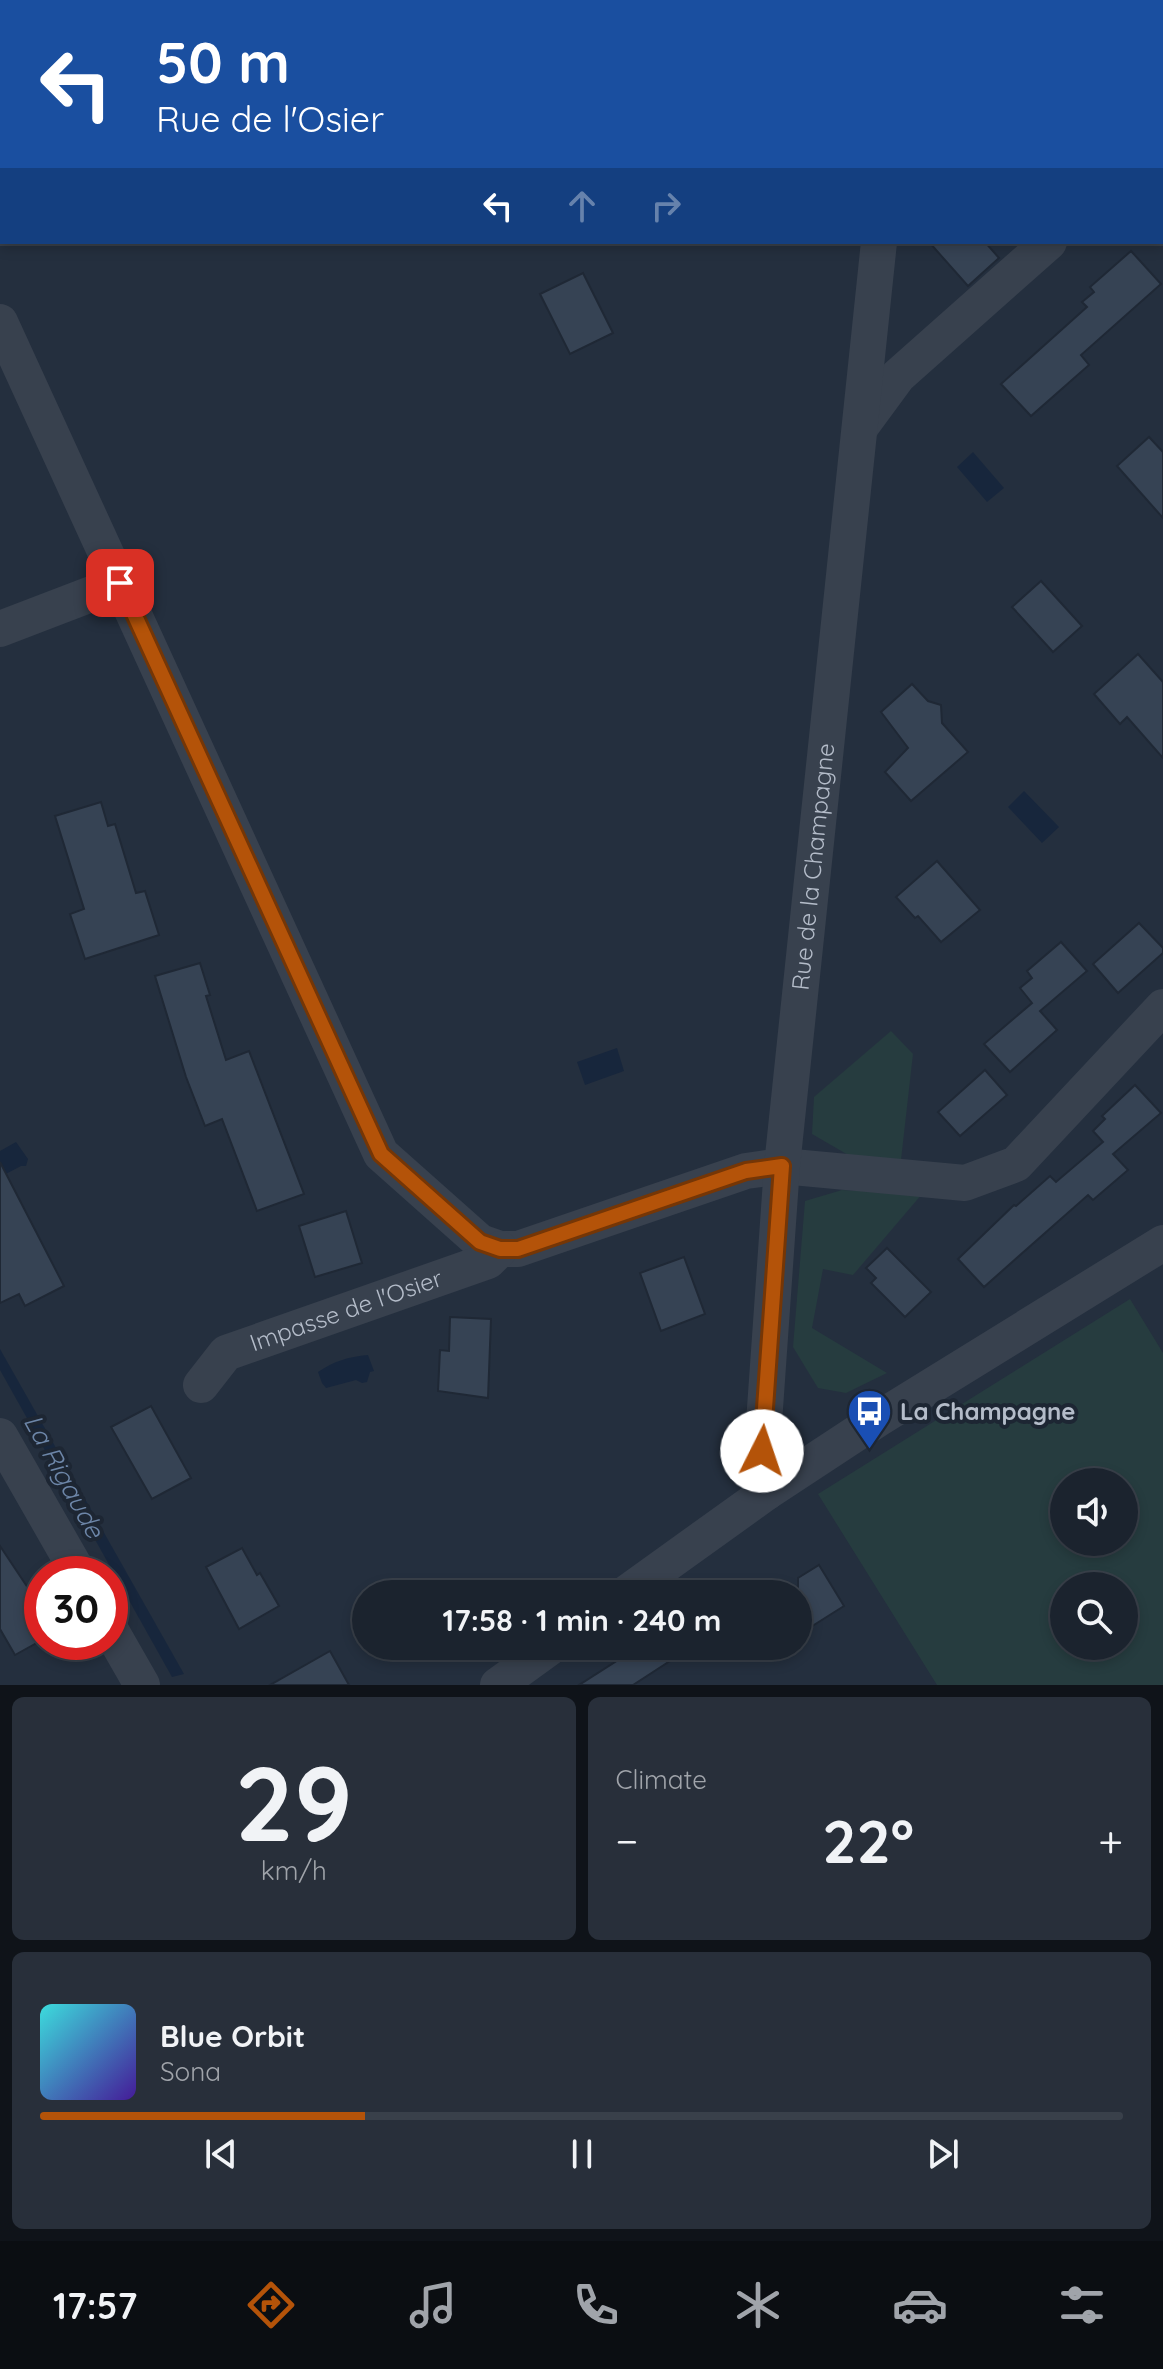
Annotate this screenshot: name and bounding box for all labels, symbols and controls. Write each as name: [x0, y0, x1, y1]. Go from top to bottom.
text: 50 m: [156, 27, 290, 97]
icon: left: [24, 32, 128, 136]
text: Rue de l'Osier: [156, 96, 384, 141]
icon: left: [476, 184, 520, 228]
icon: ahead: [560, 184, 604, 228]
icon: right: [644, 184, 688, 228]
pin: [86, 549, 154, 617]
icon: arrive: [98, 561, 142, 605]
street label: Rue de la Champagne: [785, 742, 840, 992]
street label: Impasse de l'Osier: [246, 1262, 446, 1357]
bus stop icon: La Champagne: [845, 1388, 893, 1451]
place label: La Champagne: [900, 1396, 1076, 1426]
water label: La Rigaude: [17, 1408, 113, 1545]
position arrow: [720, 1409, 804, 1493]
map controls: [1050, 1468, 1138, 1660]
button: sound: [1050, 1468, 1138, 1556]
speed limit sign: 30: [24, 1556, 128, 1660]
button: search: [1050, 1572, 1138, 1660]
text: 17:58 · 1 min · 240 m: [443, 1601, 721, 1639]
text: 29: [235, 1737, 353, 1867]
text: Climate: [616, 1763, 707, 1796]
text: 22°: [822, 1803, 914, 1878]
text: −: [616, 1813, 638, 1868]
text: +: [1098, 1813, 1123, 1868]
text: km/h: [261, 1854, 327, 1887]
text: Blue Orbit: [160, 2017, 305, 2055]
text: Sona: [160, 2055, 221, 2088]
icon: previous: [199, 2132, 243, 2176]
icon: pause: [560, 2132, 604, 2176]
icon: next: [921, 2132, 965, 2176]
icon: directions: [243, 2277, 299, 2333]
icon: music: [405, 2277, 461, 2333]
icon: phone: [568, 2277, 624, 2333]
icon: climate: [730, 2277, 786, 2333]
icon: car: [892, 2277, 948, 2333]
icon: filters: [1054, 2277, 1110, 2333]
text: 17:57: [53, 2283, 137, 2328]

